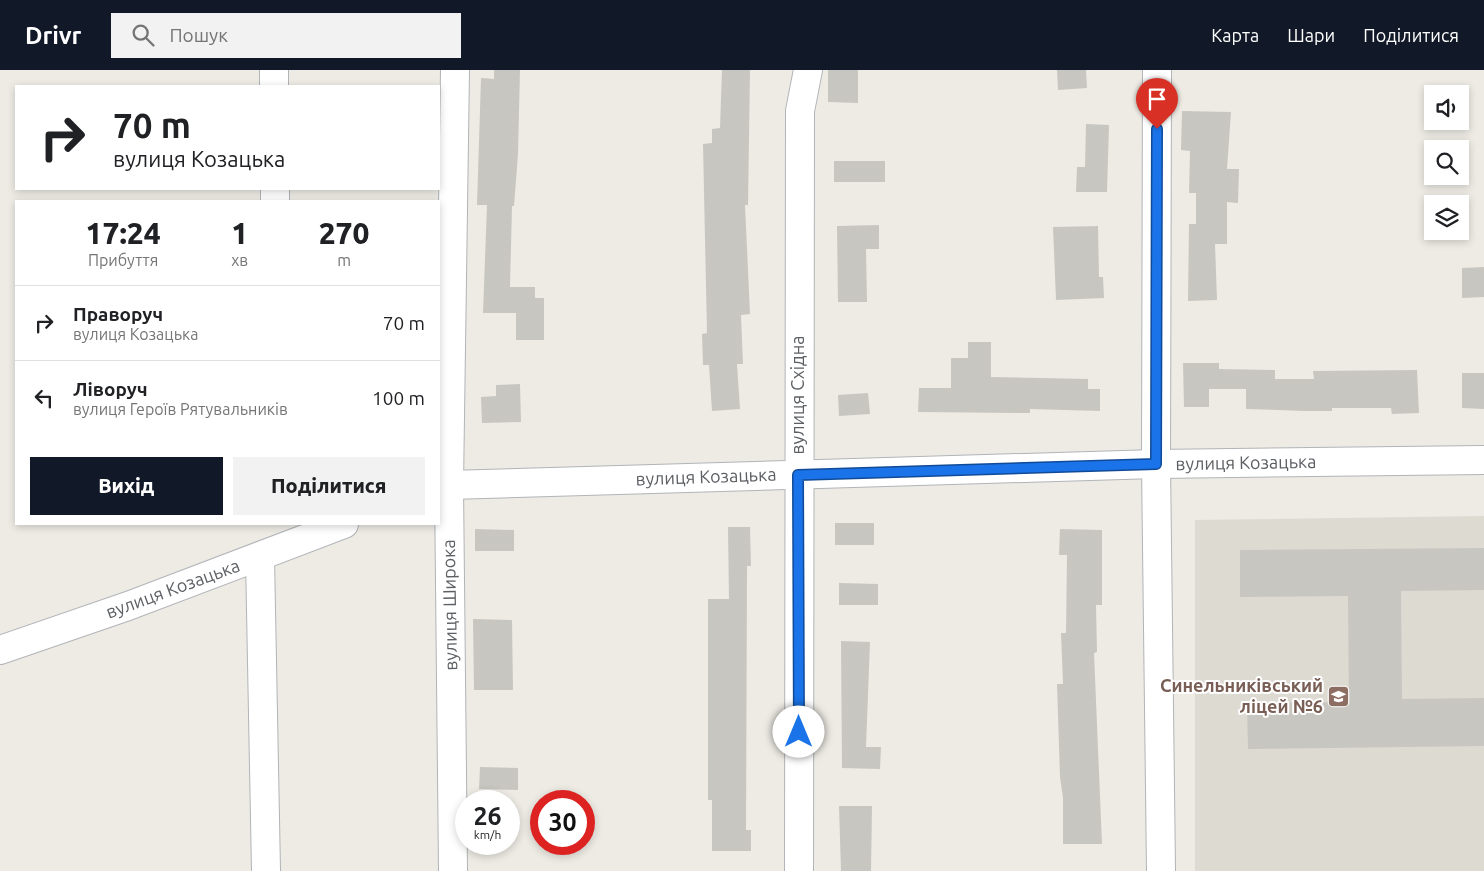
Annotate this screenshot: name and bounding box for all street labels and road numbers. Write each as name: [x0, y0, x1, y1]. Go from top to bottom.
street label: вулиця Східна: [787, 336, 807, 454]
street label: вулиця Козацька: [1175, 451, 1317, 473]
street label: вулиця Козацька: [635, 464, 777, 488]
street label: вулиця Широка: [438, 539, 460, 671]
street label: вулиця Козацька: [103, 555, 242, 622]

